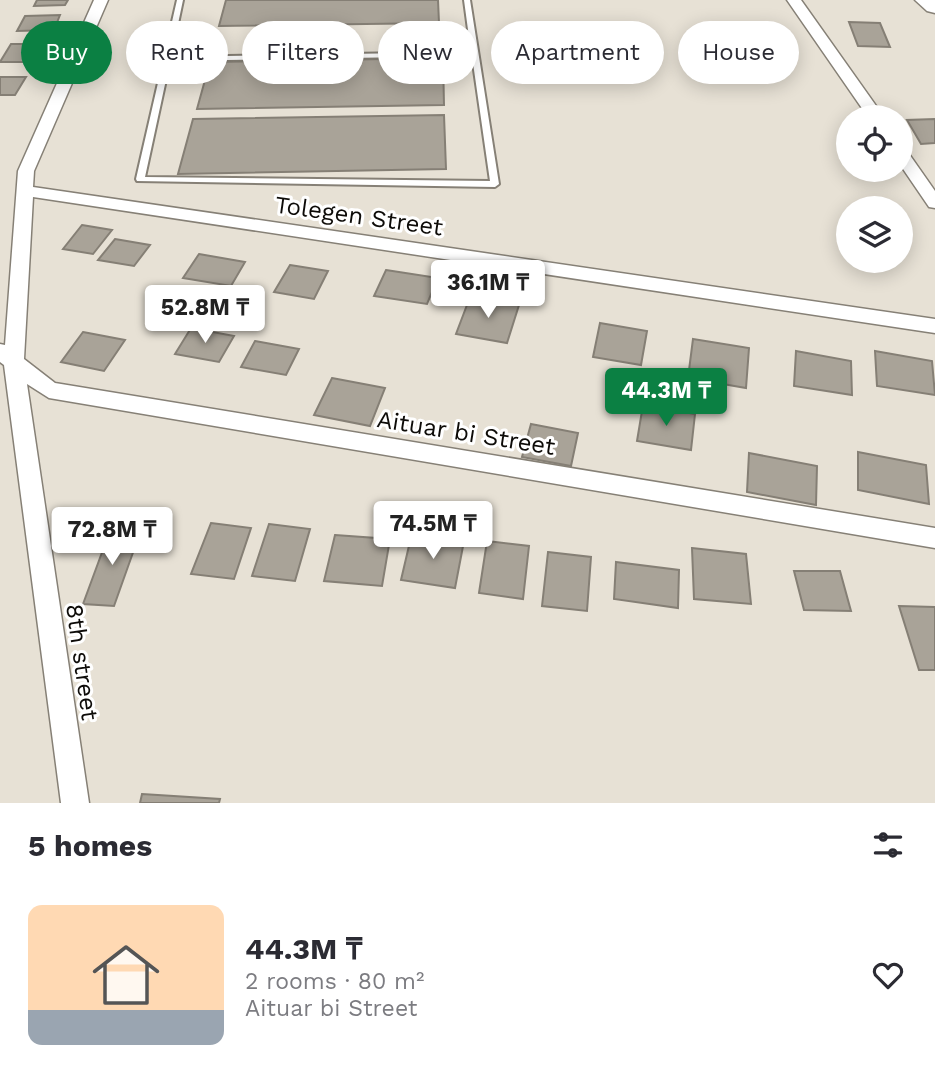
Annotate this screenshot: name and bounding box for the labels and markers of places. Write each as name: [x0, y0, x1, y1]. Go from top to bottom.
pin: 36.1M ₸: [423, 260, 553, 320]
pin: 52.8M ₸: [140, 286, 270, 345]
pin: 44.3M ₸: [601, 368, 731, 428]
pin: 74.5M ₸: [368, 502, 498, 561]
pin: 72.8M ₸: [47, 508, 177, 567]

